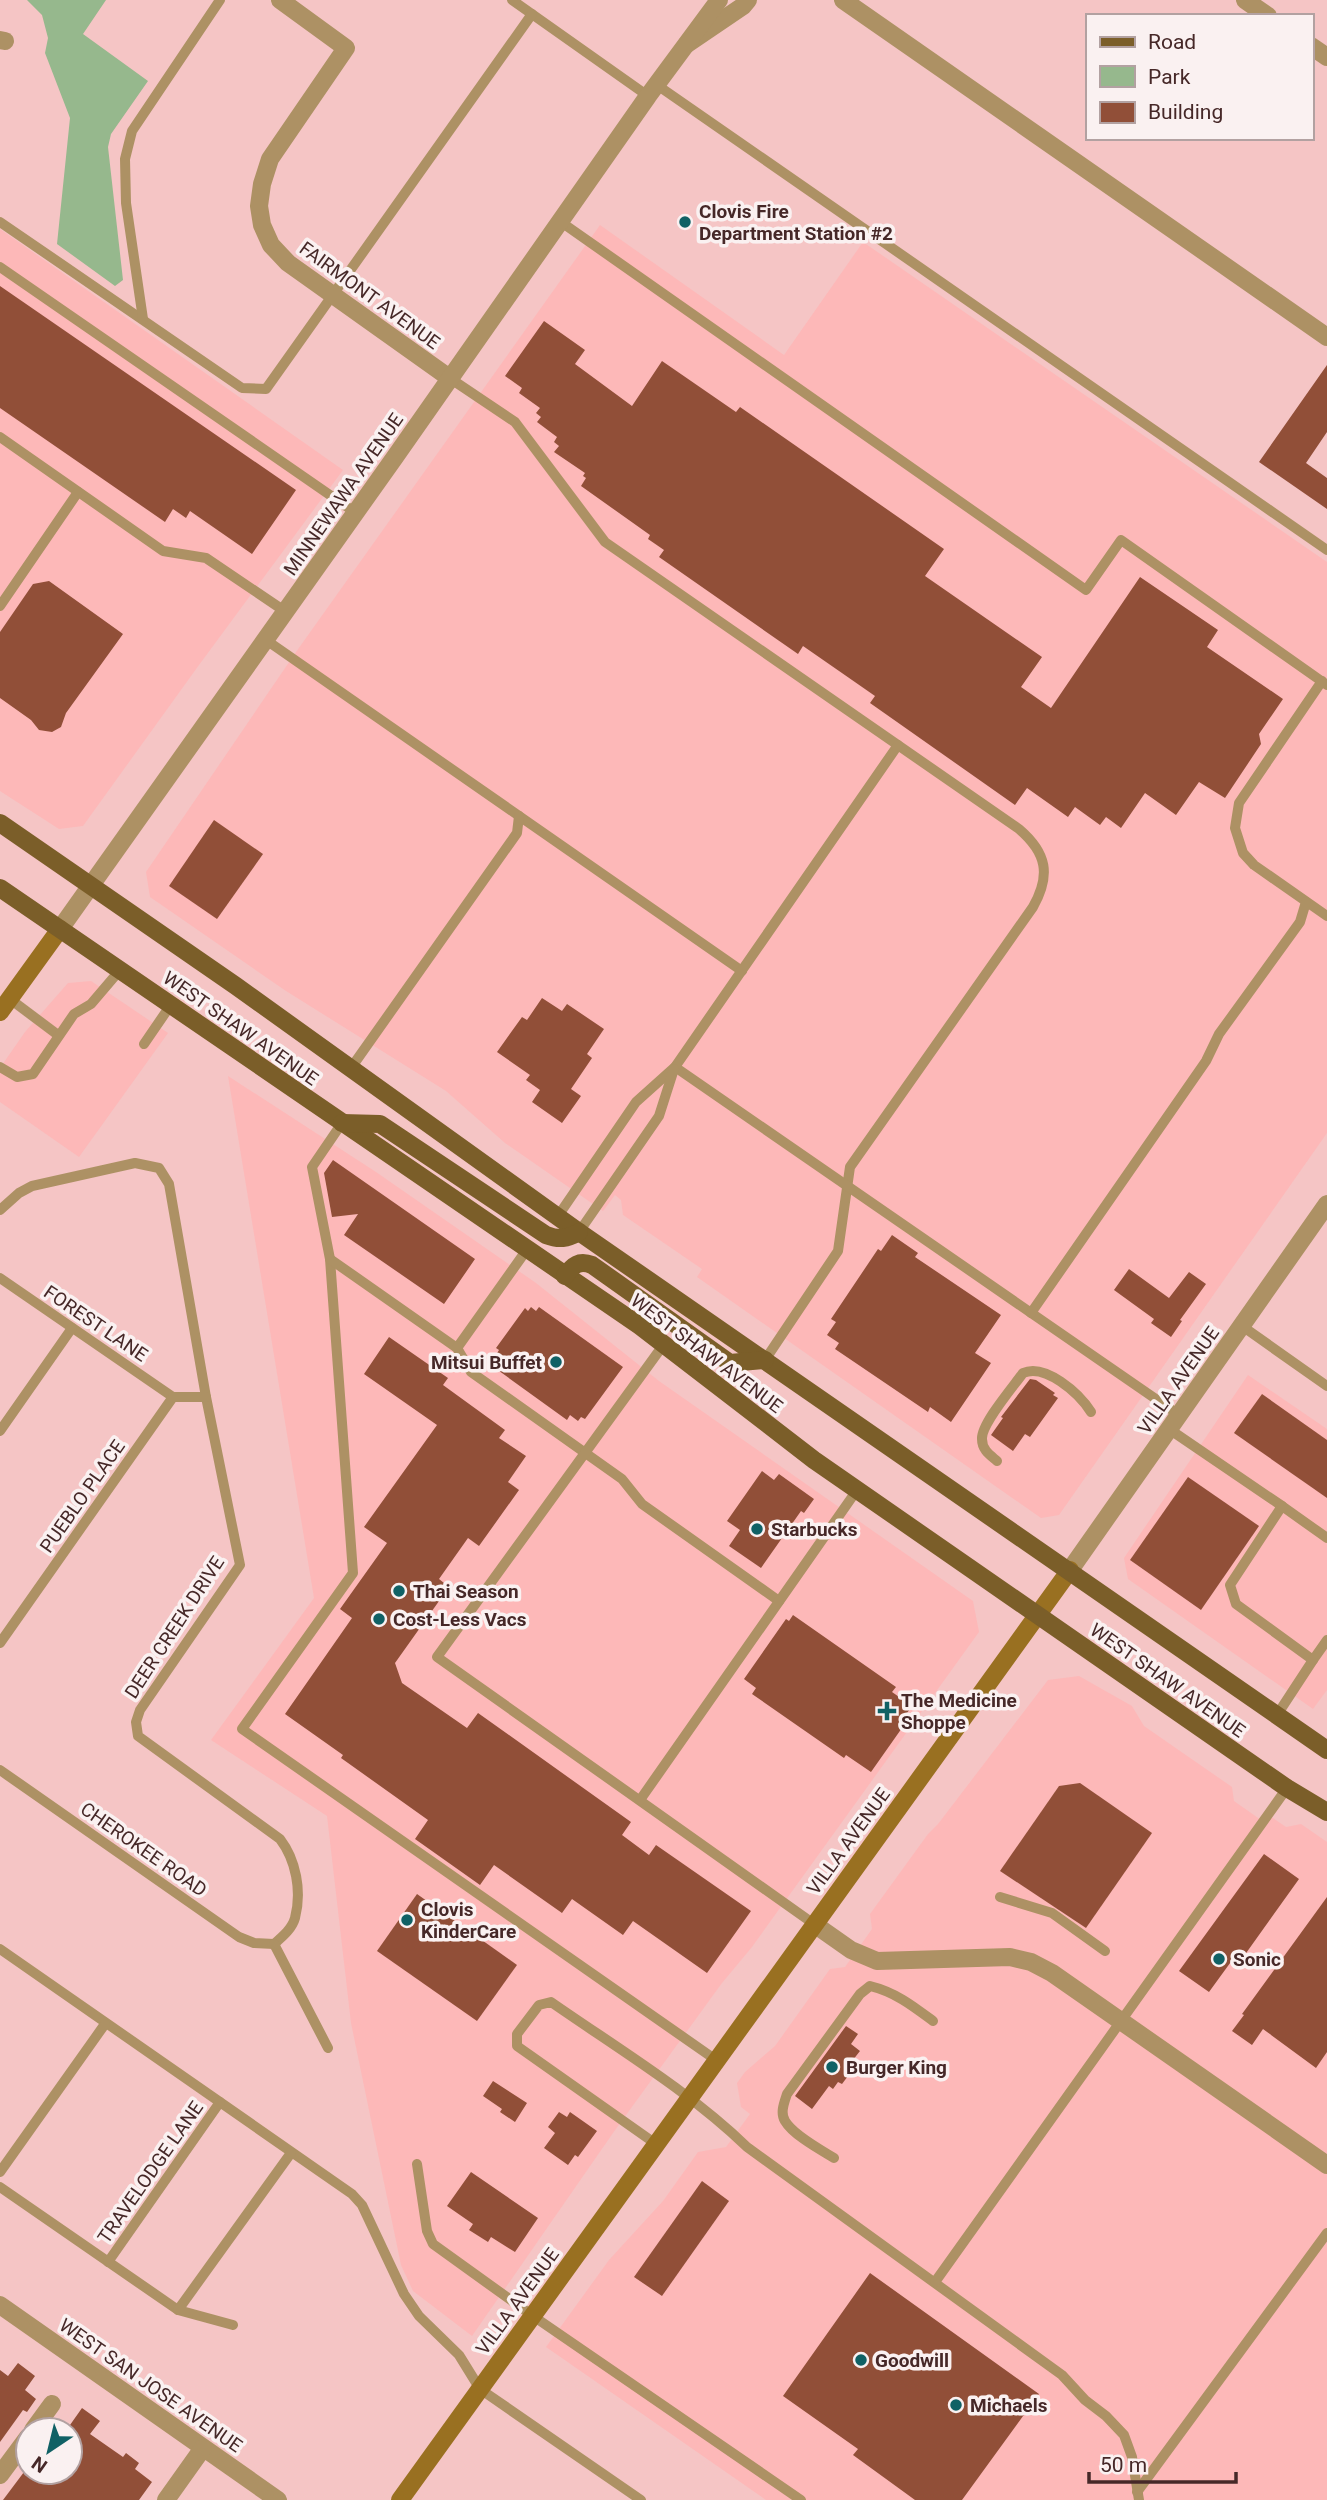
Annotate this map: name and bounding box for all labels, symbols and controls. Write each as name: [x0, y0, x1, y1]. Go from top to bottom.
legend: [1086, 14, 1313, 140]
text: Road: [1148, 30, 1196, 54]
text: Park: [1148, 65, 1191, 89]
text: Building: [1148, 100, 1223, 124]
place label: Clovis Fire Department Station #2: [699, 200, 893, 245]
marker: Clovis Fire Department Station #2: [677, 214, 693, 230]
street label: FAIRMONT AVENUE: [295, 237, 445, 354]
street label: MINNEWAWA AVENUE: [279, 409, 408, 580]
street label: WEST SHAW AVENUE: [159, 966, 323, 1091]
street label: FOREST LANE: [39, 1280, 152, 1367]
street label: WEST SHAW AVENUE: [626, 1289, 787, 1418]
street label: VILLA AVENUE: [1133, 1322, 1224, 1439]
place label: Mitsui Buffet: [431, 1351, 543, 1374]
marker: Mitsui Buffet: [548, 1354, 564, 1370]
street label: PUEBLO PLACE: [35, 1435, 130, 1557]
place label: Starbucks: [771, 1518, 858, 1541]
marker: Starbucks: [749, 1521, 765, 1537]
street label: DEER CREEK DRIVE: [120, 1552, 229, 1703]
place label: Thai Season: [413, 1580, 519, 1603]
marker: Thai Season: [391, 1583, 407, 1599]
place label: Cost-Less Vacs: [393, 1608, 527, 1631]
marker: Cost-Less Vacs: [371, 1611, 387, 1627]
street label: WEST SHAW AVENUE: [1086, 1618, 1250, 1743]
place label: The Medicine Shoppe: [901, 1689, 1017, 1734]
marker: The Medicine Shoppe: [879, 1703, 895, 1719]
street label: VILLA AVENUE: [802, 1783, 895, 1899]
street label: CHEROKEE ROAD: [76, 1797, 211, 1902]
place label: Clovis KinderCare: [421, 1898, 516, 1943]
marker: Clovis KinderCare: [399, 1912, 415, 1928]
place label: Sonic: [1233, 1948, 1281, 1971]
marker: Sonic: [1211, 1951, 1227, 1967]
place label: Burger King: [846, 2056, 947, 2079]
marker: Burger King: [824, 2059, 840, 2075]
street label: TRAVELODGE LANE: [93, 2097, 208, 2248]
street label: VILLA AVENUE: [471, 2243, 564, 2359]
street label: WEST SAN JOSE AVENUE: [55, 2313, 247, 2457]
place label: Goodwill: [875, 2349, 949, 2372]
marker: Goodwill: [853, 2352, 869, 2368]
place label: Michaels: [970, 2394, 1048, 2417]
marker: Michaels: [948, 2397, 964, 2413]
north arrow: [14, 2416, 84, 2486]
scale bar: [1089, 2440, 1236, 2484]
text: N: [27, 2451, 52, 2478]
text: 50 m: [1100, 2453, 1147, 2477]

